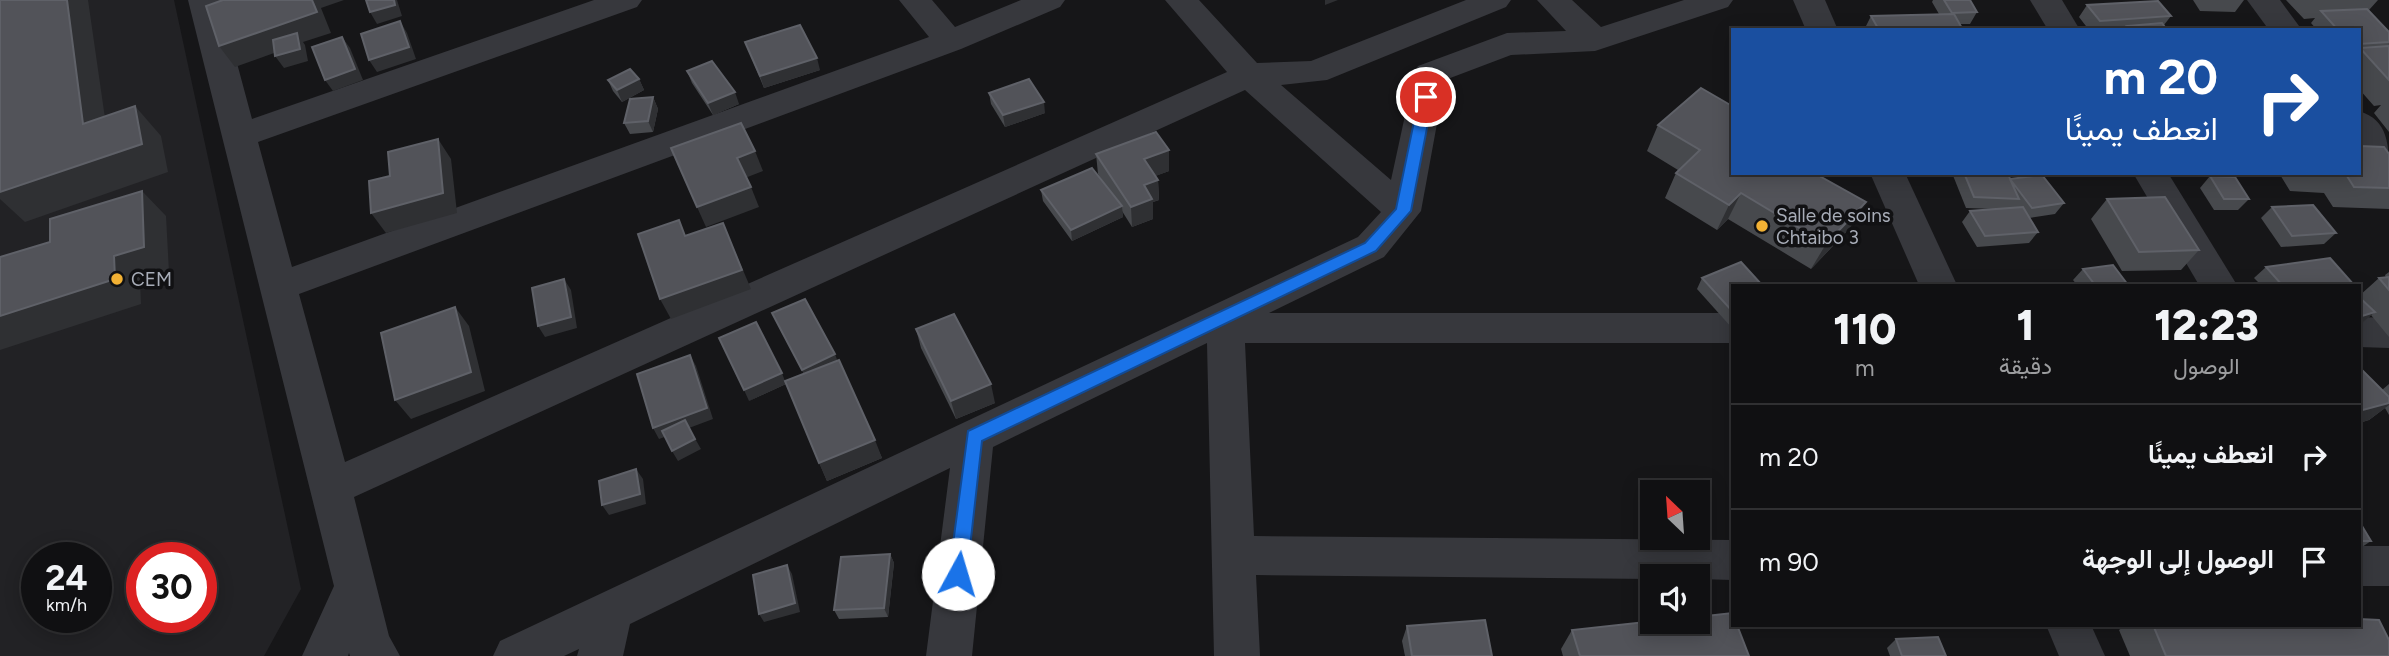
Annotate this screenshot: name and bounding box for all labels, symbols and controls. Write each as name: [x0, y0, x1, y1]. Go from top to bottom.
text: 20 m: [2103, 47, 2218, 106]
icon: right: [2242, 56, 2333, 147]
pin: [1396, 67, 1456, 127]
icon: arrive: [1407, 78, 1445, 116]
text: انعطف يمينًا: [2065, 110, 2218, 148]
place label: Salle de soins Chtaibo 3: [1776, 204, 1891, 249]
marker: Salle de soins Chtaibo 3: [1754, 218, 1770, 234]
place label: CEM: [131, 268, 172, 291]
marker: CEM: [109, 271, 125, 287]
text: 1: [2016, 300, 2034, 351]
text: 12:23: [2154, 300, 2259, 351]
text: 110: [1833, 304, 1896, 355]
text: دقيقة: [1999, 352, 2052, 380]
text: الوصول: [2173, 352, 2240, 380]
text: m: [1855, 354, 1875, 382]
text: انعطف يمينًا: [2148, 438, 2274, 470]
icon: right: [2295, 438, 2333, 476]
text: 20 m: [1759, 441, 1819, 473]
north arrow: [1640, 480, 1710, 550]
map controls: [1640, 480, 1710, 634]
position arrow: [921, 537, 995, 611]
speed limit sign: 30: [126, 542, 217, 633]
text: الوصول إلى الوجهة: [2082, 543, 2274, 575]
icon: arrive: [2295, 543, 2333, 581]
text: 90 m: [1759, 546, 1819, 578]
text: 24: [45, 557, 88, 599]
button: sound: [1640, 564, 1710, 634]
text: km/h: [46, 594, 87, 616]

